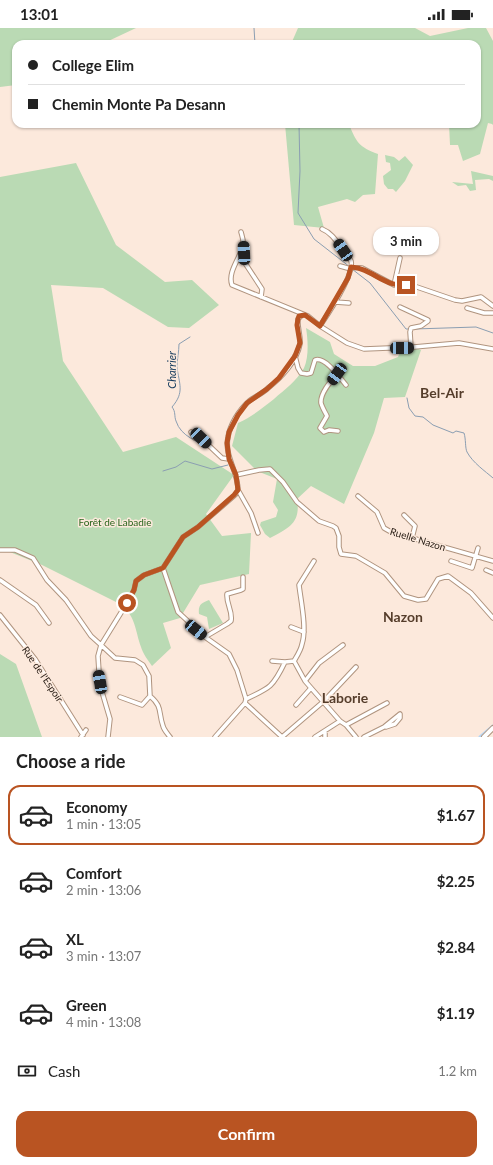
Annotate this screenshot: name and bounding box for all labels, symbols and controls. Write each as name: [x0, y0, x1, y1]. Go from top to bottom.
text: 13:01: [20, 5, 59, 23]
text: College Elim: [52, 56, 134, 74]
text: Chemin Monte Pa Desann: [52, 95, 226, 113]
callout: 3 min: [373, 227, 439, 255]
text: 3 min: [390, 233, 422, 249]
car: [331, 237, 355, 263]
car: [237, 241, 251, 265]
route end: [397, 276, 415, 294]
car: [390, 342, 414, 354]
water label: Charrier: [165, 351, 178, 389]
car: [325, 361, 349, 387]
district label: Bel-Air: [420, 384, 465, 401]
car: [188, 425, 214, 451]
park label: Forêt de Labadie: [78, 516, 152, 528]
street label: Ruelle Nazon: [389, 525, 447, 553]
route start: [118, 594, 136, 612]
district label: Nazon: [383, 608, 423, 625]
car: [183, 618, 209, 642]
street label: Rue de l'Espoir: [20, 644, 66, 704]
car: [92, 669, 108, 695]
district label: Laborie: [322, 689, 369, 706]
text: Choose a ride: [16, 750, 125, 772]
icon: car: [18, 797, 54, 833]
text: Economy: [66, 798, 127, 816]
text: $1.67: [437, 806, 475, 824]
text: 1 min · 13:05: [66, 816, 141, 832]
icon: car: [18, 863, 54, 899]
text: Comfort: [66, 864, 122, 882]
text: $2.25: [437, 872, 475, 890]
text: 2 min · 13:06: [66, 882, 141, 898]
icon: car: [18, 929, 54, 965]
text: XL: [66, 930, 84, 948]
text: $2.84: [437, 938, 475, 956]
text: 3 min · 13:07: [66, 948, 141, 964]
icon: car: [18, 995, 54, 1031]
text: Green: [66, 996, 107, 1014]
text: $1.19: [437, 1004, 475, 1022]
text: 4 min · 13:08: [66, 1014, 141, 1030]
icon: cash: [16, 1060, 38, 1082]
text: Cash: [48, 1062, 80, 1080]
text: 1.2 km: [438, 1063, 477, 1079]
button: Confirm: [16, 1111, 477, 1157]

